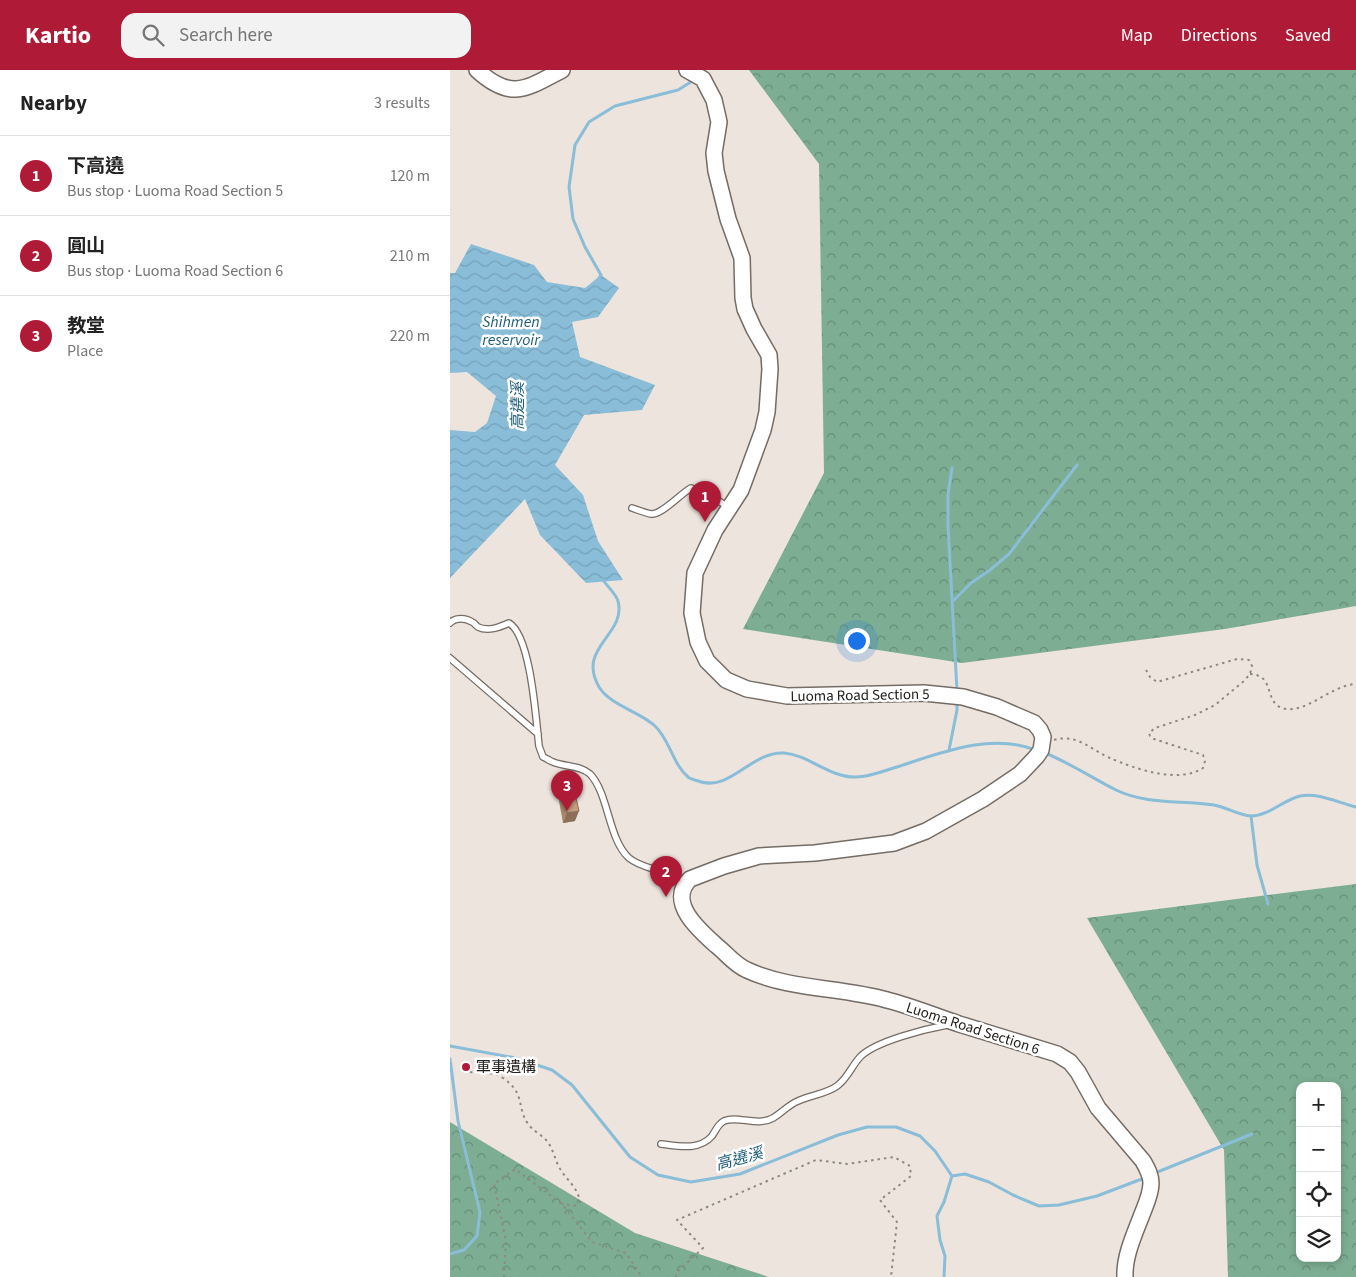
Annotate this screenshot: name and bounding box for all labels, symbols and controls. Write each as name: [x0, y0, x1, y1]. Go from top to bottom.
search box: [121, 13, 471, 58]
text: Kartio: [25, 18, 91, 53]
icon: search: [139, 21, 167, 49]
text: Search here: [179, 22, 273, 49]
text: Map: [1121, 23, 1153, 48]
text: Directions: [1181, 23, 1257, 48]
text: Saved: [1285, 23, 1331, 48]
text: Nearby: [20, 88, 87, 118]
text: 3 results: [374, 92, 430, 114]
text: 下高遶: [67, 153, 124, 180]
text: 1: [32, 165, 40, 187]
text: 120 m: [390, 165, 430, 187]
text: Bus stop · Luoma Road Section 5: [67, 180, 283, 202]
text: 圓山: [67, 233, 105, 260]
text: 2: [32, 245, 40, 267]
text: 210 m: [390, 245, 430, 267]
text: Bus stop · Luoma Road Section 6: [67, 260, 283, 282]
water label: Shihmen reservoir: [482, 311, 541, 351]
text: 教堂: [67, 313, 105, 340]
text: 3: [32, 325, 40, 347]
text: 220 m: [390, 325, 430, 347]
text: Place: [67, 340, 103, 362]
water label: 高遶溪: [507, 380, 529, 430]
pin: 1: [689, 481, 721, 522]
your location: [844, 628, 870, 654]
street label: Luoma Road Section 5: [790, 684, 930, 707]
pin: 3: [551, 770, 583, 811]
pin: 2: [650, 856, 682, 897]
street label: Luoma Road Section 6: [903, 997, 1042, 1060]
place label: 軍事遺構: [476, 1057, 536, 1078]
marker: 軍事遺構: [460, 1061, 472, 1073]
map controls: [1296, 1082, 1341, 1262]
button: +: [1296, 1082, 1341, 1127]
button: −: [1296, 1127, 1341, 1172]
water label: 高遶溪: [713, 1142, 767, 1176]
button: locate: [1296, 1172, 1341, 1217]
button: layers: [1296, 1217, 1341, 1262]

